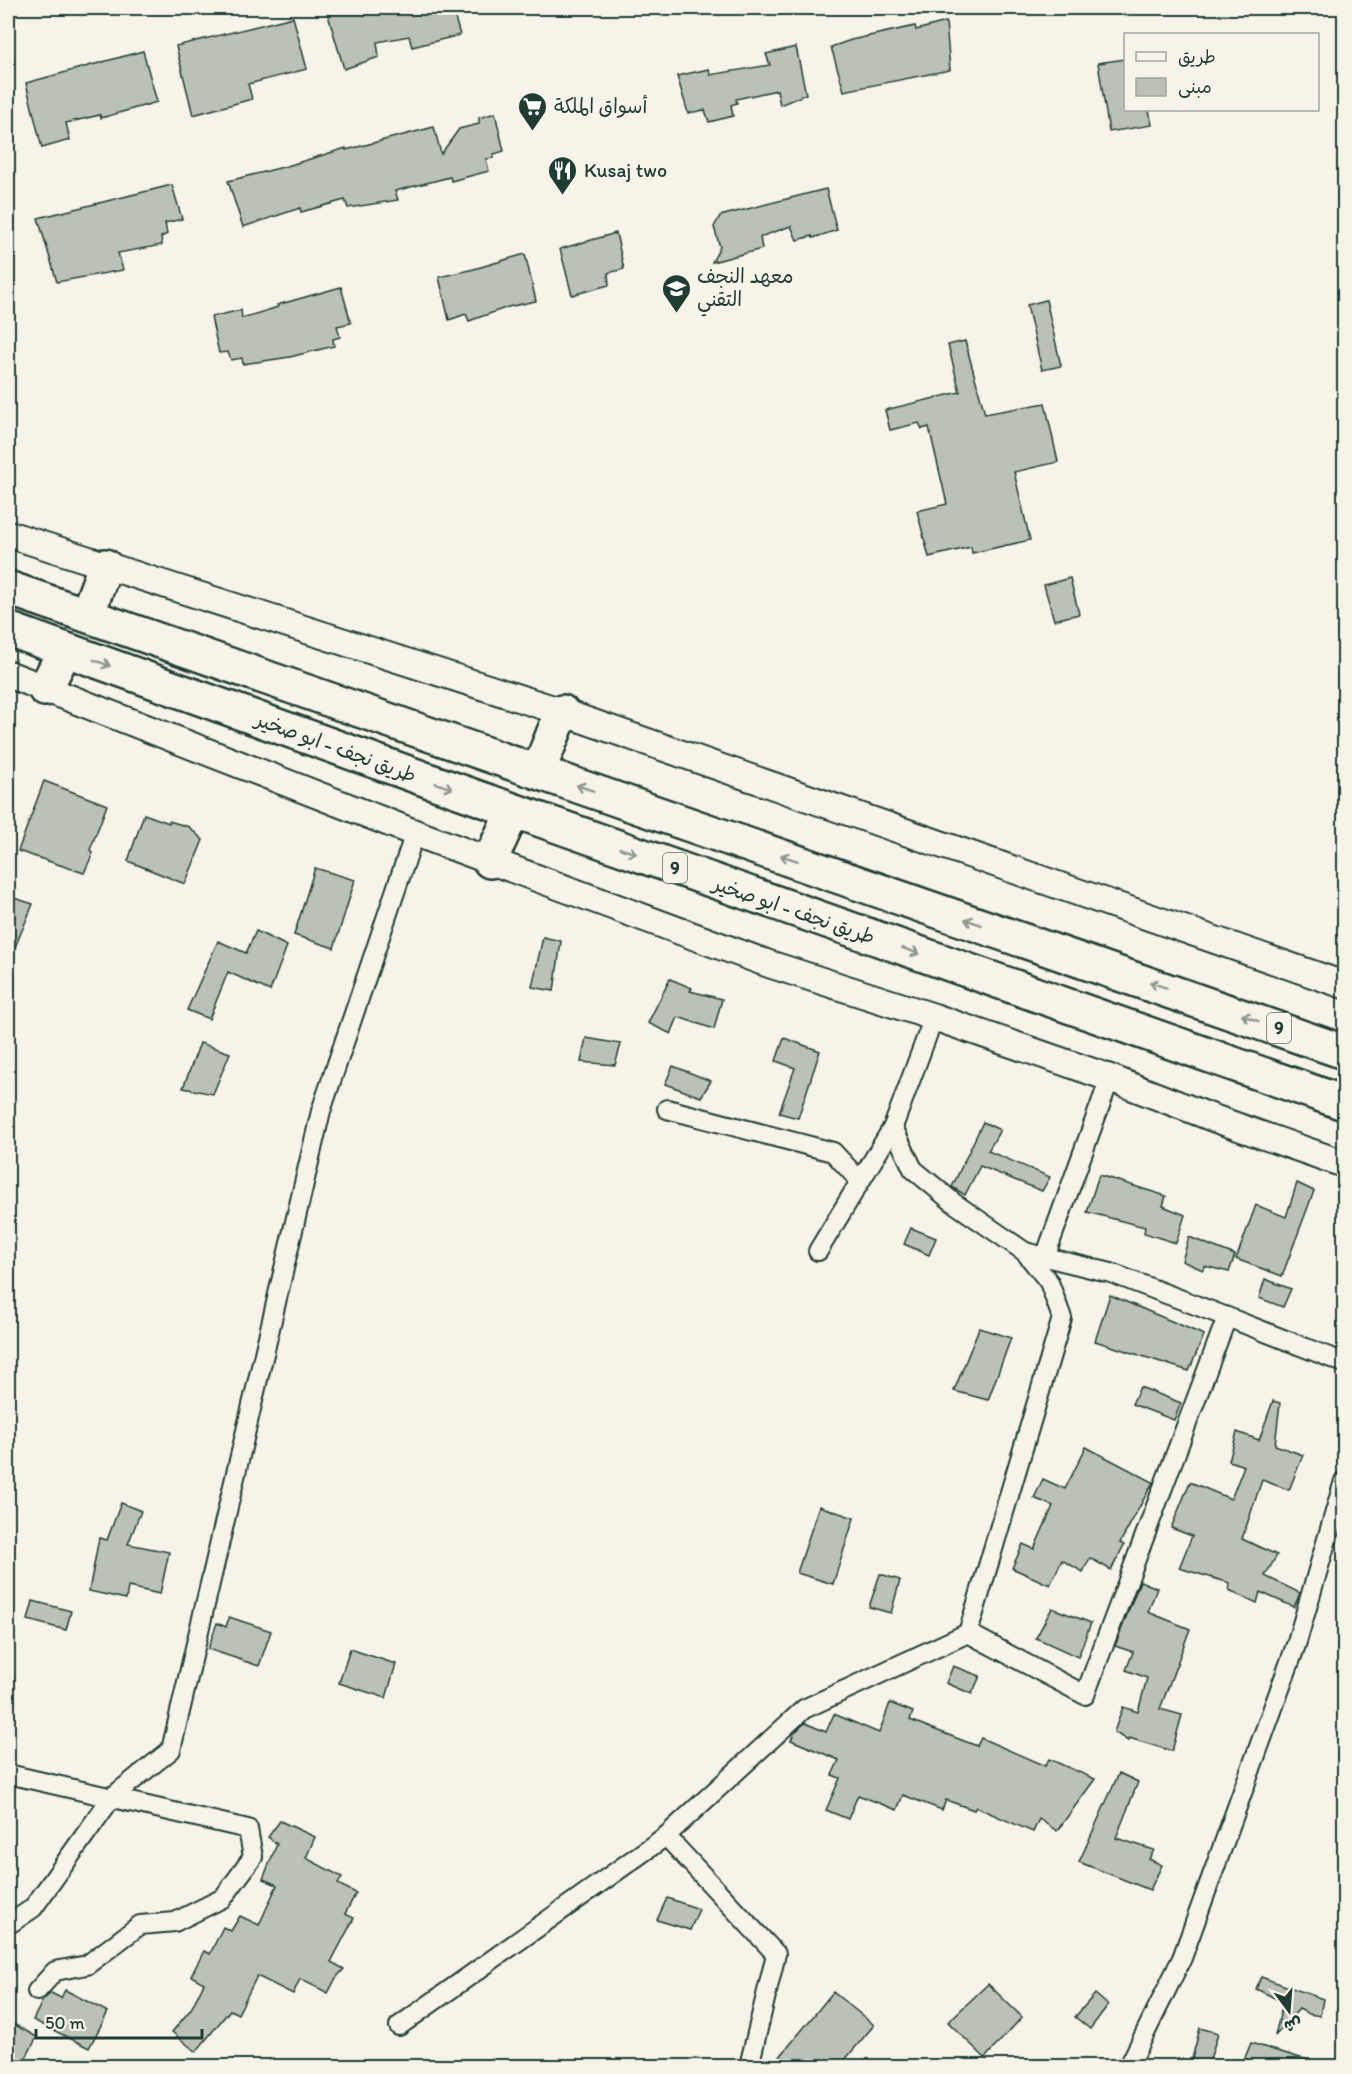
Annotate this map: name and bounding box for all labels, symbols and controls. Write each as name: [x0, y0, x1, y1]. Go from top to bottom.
legend: [1124, 33, 1319, 111]
text: طريق: [1178, 46, 1216, 68]
text: مبنى: [1178, 76, 1212, 98]
supermarket icon: أسواق الملكة: [517, 90, 549, 132]
place label: أسواق الملكة: [554, 94, 648, 118]
restaurant icon: Kusaj two: [547, 154, 579, 196]
place label: Kusaj two: [584, 158, 667, 182]
place label: معهد النجف التقني: [697, 264, 793, 317]
school or university icon: معهد النجف التقني: [660, 272, 692, 314]
one-way arrow: [92, 659, 111, 670]
street label: طريق نجف - ابو صخير: [250, 706, 420, 787]
one-way arrow: [576, 781, 595, 792]
one-way arrow: [434, 782, 453, 793]
one-way arrow: [618, 846, 636, 857]
one-way arrow: [780, 852, 799, 863]
road number: 9: [663, 853, 687, 883]
street label: طريق نجف - ابو صخير: [708, 870, 878, 949]
one-way arrow: [964, 915, 983, 926]
one-way arrow: [901, 946, 919, 957]
one-way arrow: [1149, 979, 1167, 990]
one-way arrow: [1241, 1011, 1260, 1022]
road number: 9: [1267, 1013, 1291, 1043]
north arrow: [1259, 1981, 1319, 2041]
scale bar: [36, 2002, 202, 2040]
text: 50 m: [45, 2012, 85, 2034]
text: ش: [1282, 2013, 1304, 2036]

